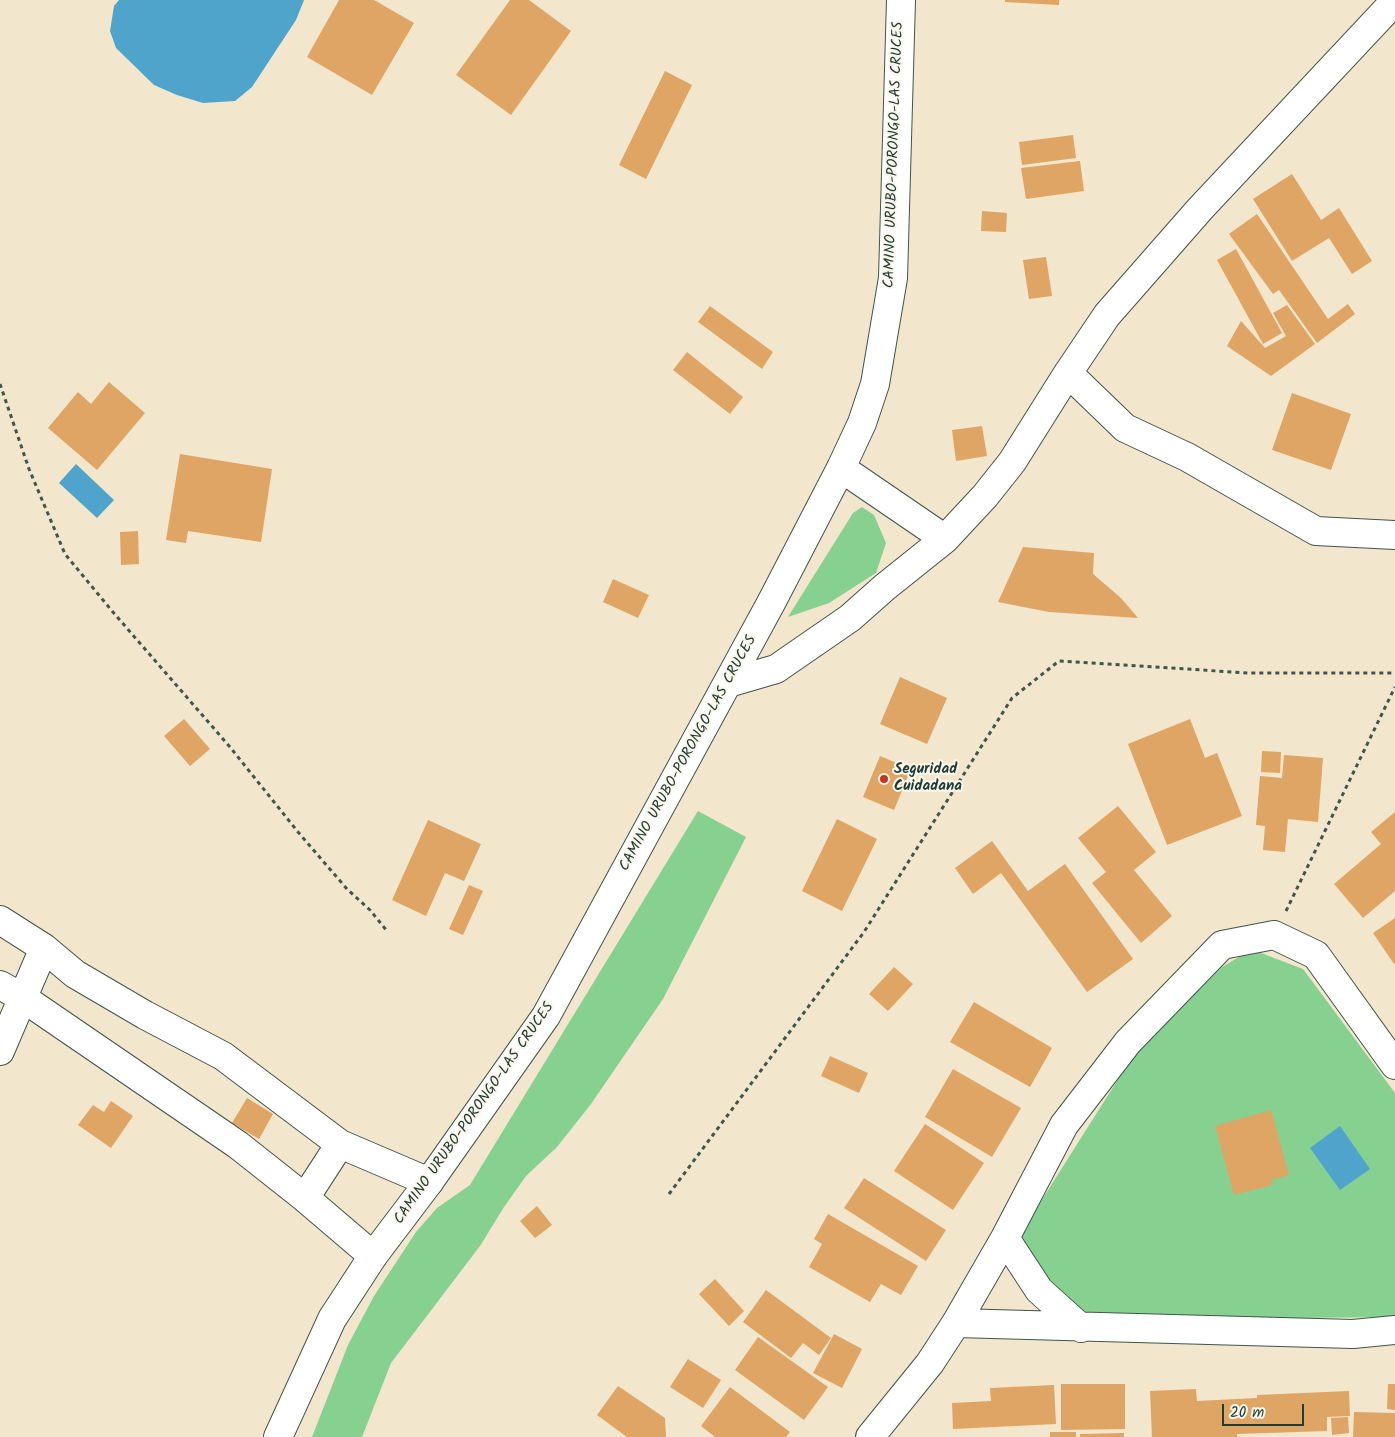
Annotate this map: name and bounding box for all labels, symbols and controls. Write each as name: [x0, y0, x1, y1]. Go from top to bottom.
street label: CAMINO URUBO-PORONGO-LAS CRUCES: [881, 21, 909, 289]
street label: CAMINO URUBO-PORONGO-LAS CRUCES: [616, 633, 762, 875]
place label: Seguridad Cuidadana: [894, 761, 962, 796]
marker: Seguridad Cuidadana: [878, 773, 890, 785]
street label: CAMINO URUBO-PORONGO-LAS CRUCES: [391, 1000, 559, 1228]
scale bar: [1225, 1394, 1308, 1426]
text: 20 m: [1230, 1401, 1264, 1425]

